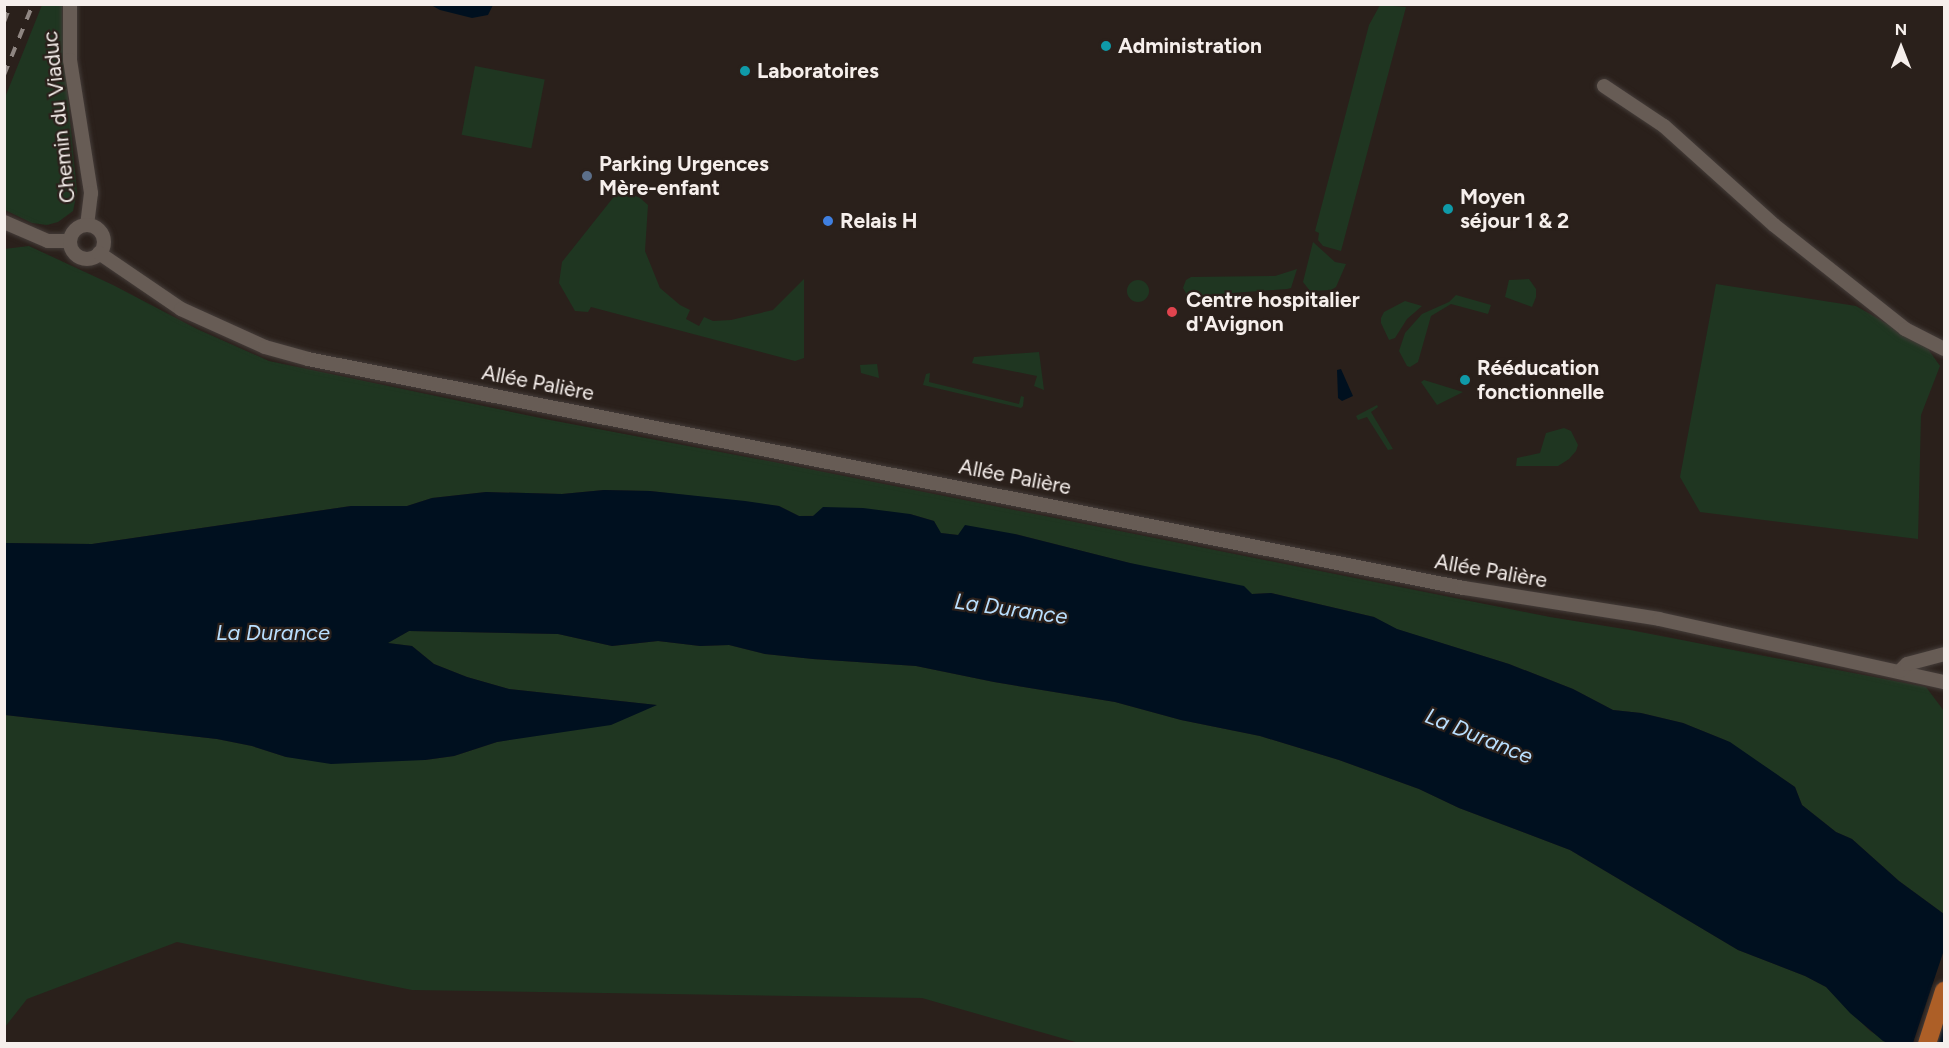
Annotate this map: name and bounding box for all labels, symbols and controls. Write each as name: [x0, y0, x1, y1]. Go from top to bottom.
north arrow: [1871, 18, 1931, 78]
text: N: [1895, 20, 1907, 39]
street label: Chemin du Viaduc: [37, 30, 81, 204]
place label: Administration: [1118, 33, 1262, 59]
marker: Administration: [1099, 39, 1113, 53]
place label: Laboratoires: [757, 58, 879, 84]
marker: Laboratoires: [738, 64, 752, 78]
place label: Parking Urgences Mère-enfant: [599, 151, 769, 201]
marker: Parking Urgences Mère-enfant: [580, 169, 594, 183]
place label: Moyen séjour 1 & 2: [1460, 184, 1569, 234]
marker: Moyen séjour 1 & 2: [1441, 202, 1455, 216]
place label: Relais H: [840, 208, 918, 234]
marker: Relais H: [821, 214, 835, 228]
place label: Centre hospitalier d'Avignon: [1186, 287, 1360, 337]
marker: Centre hospitalier d'Avignon: [1163, 303, 1181, 321]
place label: Rééducation fonctionnelle: [1477, 355, 1604, 405]
street label: Allée Palière: [480, 360, 596, 406]
marker: Rééducation fonctionnelle: [1458, 373, 1472, 387]
street label: Allée Palière: [957, 454, 1073, 500]
street label: Allée Palière: [1433, 549, 1549, 593]
water label: La Durance: [953, 588, 1069, 630]
water label: La Durance: [216, 620, 330, 646]
water label: La Durance: [1421, 702, 1537, 770]

